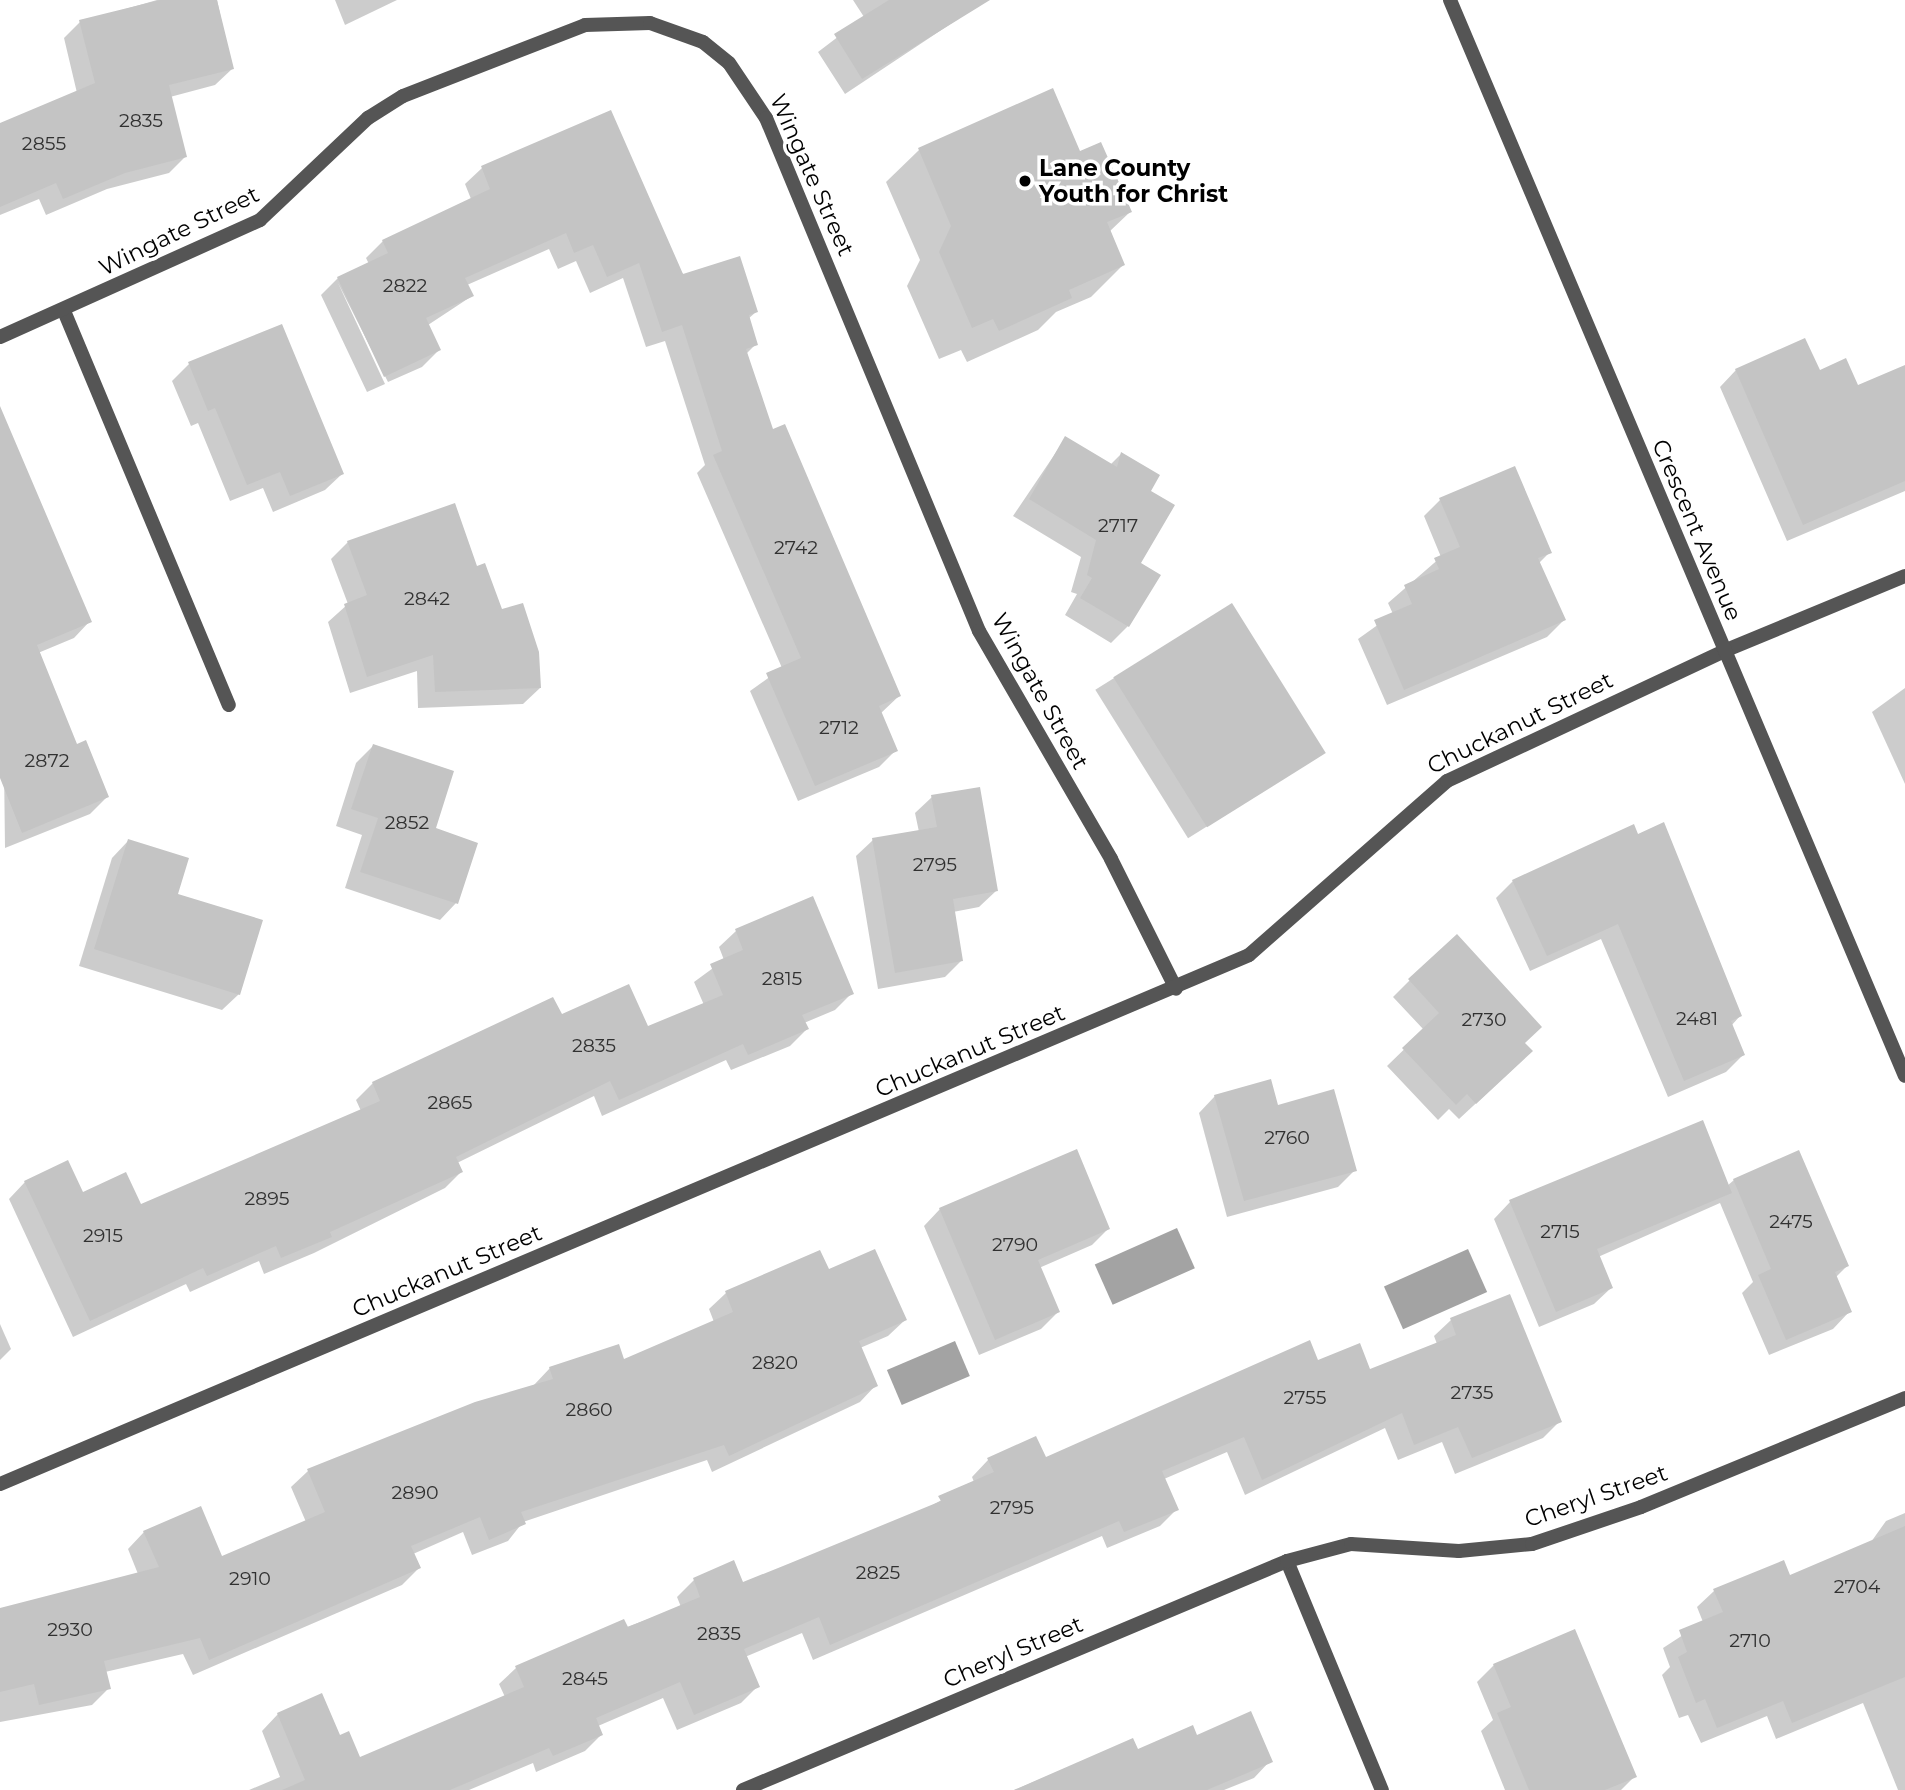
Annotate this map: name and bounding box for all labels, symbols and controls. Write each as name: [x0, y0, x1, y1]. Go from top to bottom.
street label: Wingate Street: [764, 90, 860, 260]
house number: 2835: [119, 110, 163, 132]
house number: 2855: [22, 133, 66, 155]
place label: Lane County Youth for Christ: [1039, 154, 1228, 208]
marker: Lane County Youth for Christ: [1017, 173, 1033, 189]
street label: Wingate Street: [95, 180, 263, 282]
house number: 2822: [383, 275, 427, 297]
street label: Crescent Avenue: [1646, 435, 1748, 625]
house number: 2717: [1098, 515, 1138, 537]
house number: 2742: [774, 537, 818, 559]
house number: 2842: [404, 588, 450, 610]
street label: Wingate Street: [986, 608, 1094, 774]
street label: Chuckanut Street: [1423, 666, 1617, 780]
house number: 2712: [819, 717, 859, 739]
house number: 2872: [25, 750, 69, 772]
house number: 2852: [385, 812, 429, 834]
house number: 2795: [913, 854, 957, 876]
house number: 2815: [762, 968, 802, 990]
street label: Chuckanut Street: [871, 999, 1069, 1103]
house number: 2481: [1676, 1008, 1718, 1030]
house number: 2730: [1461, 1009, 1507, 1031]
house number: 2835: [572, 1035, 616, 1057]
house number: 2865: [427, 1092, 473, 1114]
house number: 2760: [1264, 1127, 1310, 1149]
house number: 2895: [244, 1188, 290, 1210]
house number: 2475: [1769, 1211, 1813, 1233]
street label: Chuckanut Street: [348, 1219, 546, 1323]
house number: 2715: [1540, 1221, 1580, 1243]
house number: 2915: [83, 1225, 123, 1247]
house number: 2790: [992, 1234, 1038, 1256]
house number: 2820: [752, 1352, 798, 1374]
house number: 2735: [1450, 1382, 1494, 1404]
house number: 2755: [1284, 1387, 1326, 1409]
house number: 2860: [565, 1399, 613, 1421]
street label: Cheryl Street: [1521, 1459, 1671, 1533]
house number: 2890: [391, 1482, 439, 1504]
house number: 2795: [990, 1497, 1034, 1519]
house number: 2825: [856, 1562, 900, 1584]
house number: 2910: [229, 1568, 271, 1590]
house number: 2704: [1834, 1576, 1880, 1598]
street label: Cheryl Street: [939, 1610, 1087, 1694]
house number: 2930: [47, 1619, 93, 1641]
house number: 2835: [697, 1623, 741, 1645]
house number: 2710: [1729, 1630, 1771, 1652]
house number: 2845: [562, 1668, 608, 1690]

